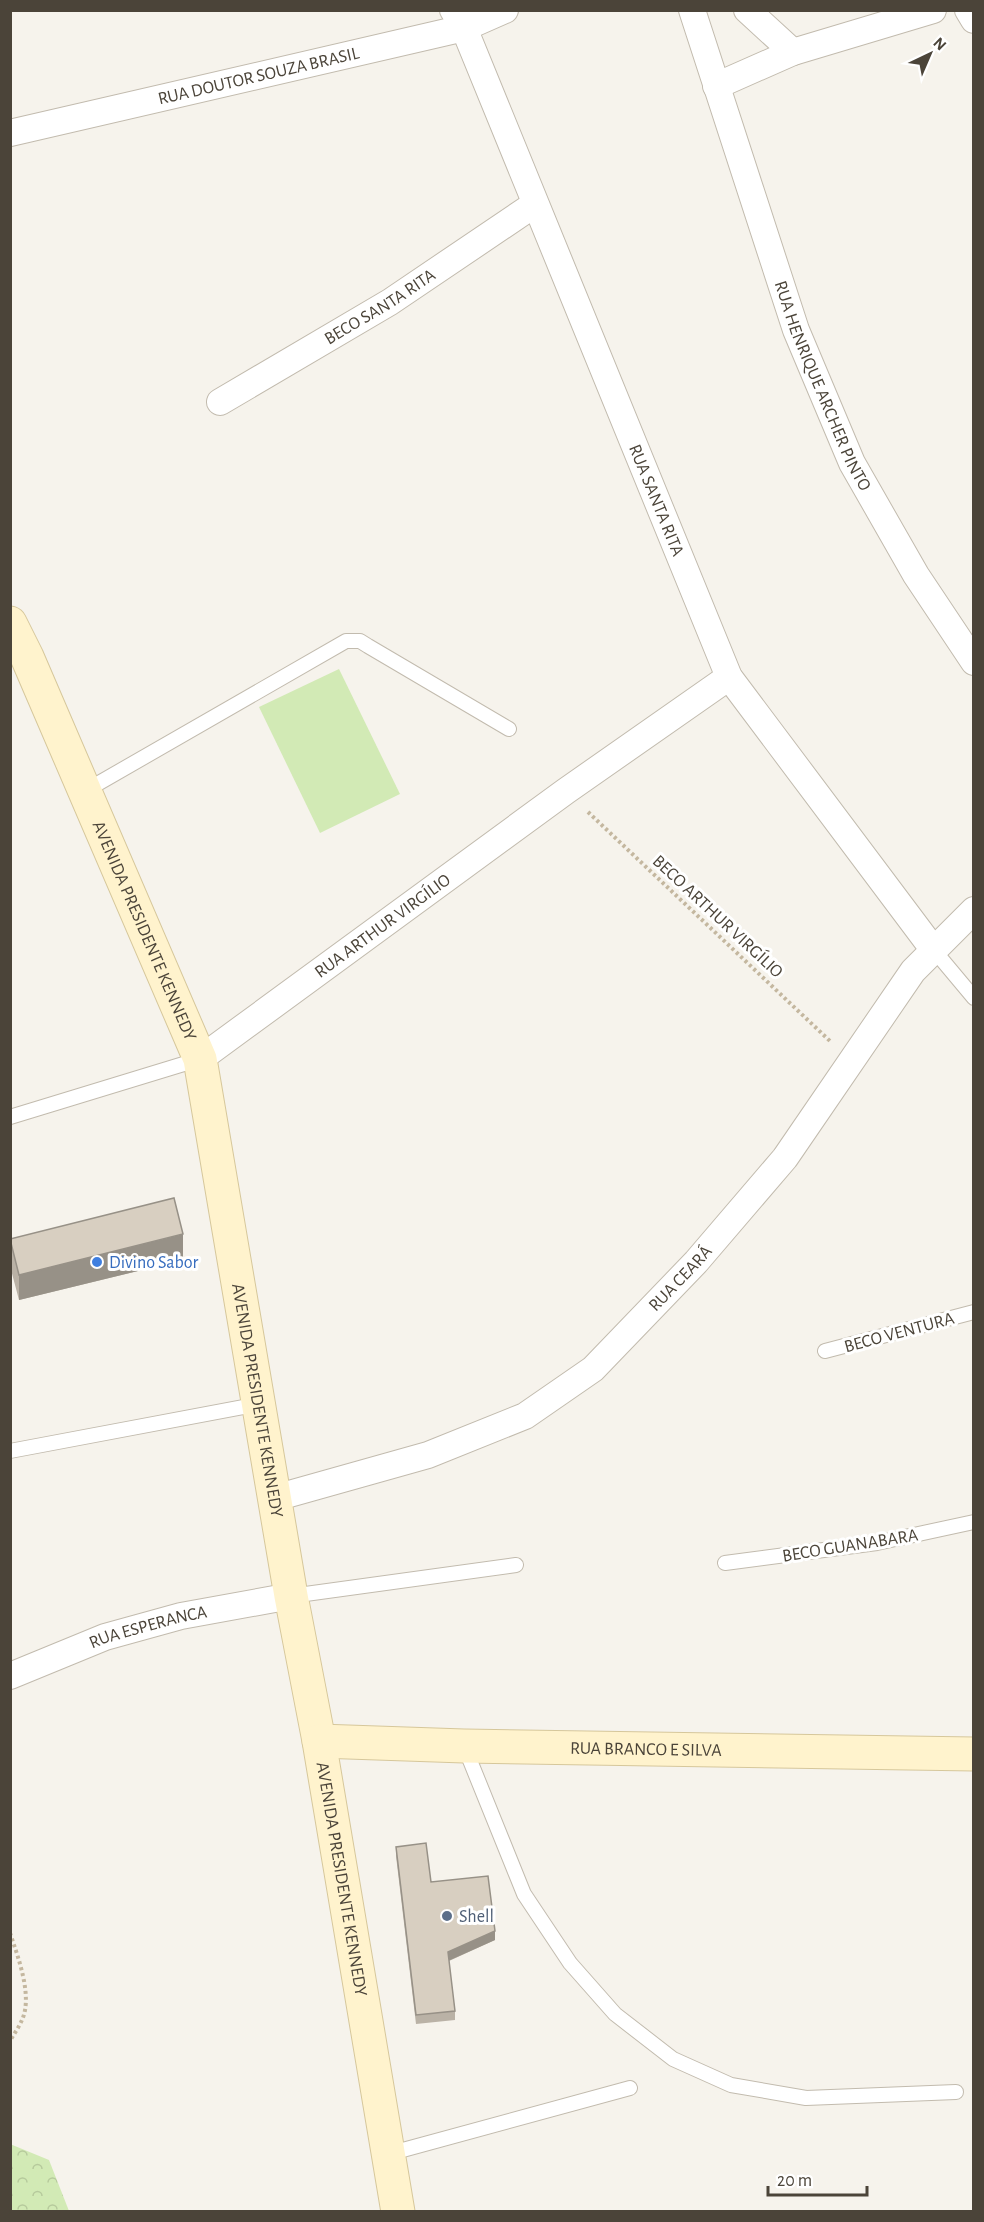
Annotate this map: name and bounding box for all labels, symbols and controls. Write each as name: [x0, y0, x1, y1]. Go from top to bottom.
north arrow: [900, 24, 960, 84]
text: N: [930, 34, 949, 54]
street label: RUA DOUTOR SOUZA BRASIL: [156, 44, 361, 108]
street label: BECO SANTA RITA: [322, 266, 439, 348]
street label: RUA HENRIQUE ARCHER PINTO: [771, 279, 874, 494]
street label: RUA SANTA RITA: [625, 442, 687, 559]
street label: AVENIDA PRESIDENTE KENNEDY: [89, 819, 199, 1044]
street label: BECO ARTHUR VIRGÍLIO: [649, 850, 788, 982]
street label: RUA ARTHUR VIRGÍLIO: [312, 871, 454, 982]
street label: RUA CEARÁ: [646, 1240, 716, 1315]
place label: Divino Sabor: [109, 1254, 198, 1272]
marker: Divino Sabor: [90, 1255, 104, 1269]
street label: AVENIDA PRESIDENTE KENNEDY: [228, 1282, 286, 1520]
street label: BECO VENTURA: [842, 1309, 957, 1356]
street label: BECO GUANABARA: [781, 1526, 920, 1566]
street label: RUA ESPERANCA: [87, 1603, 209, 1652]
street label: RUA BRANCO E SILVA: [570, 1740, 722, 1760]
street label: AVENIDA PRESIDENTE KENNEDY: [313, 1761, 370, 1998]
place label: Shell: [459, 1908, 494, 1926]
marker: Shell: [440, 1909, 454, 1923]
scale bar: [768, 2159, 867, 2197]
text: 20 m: [777, 2172, 812, 2190]

